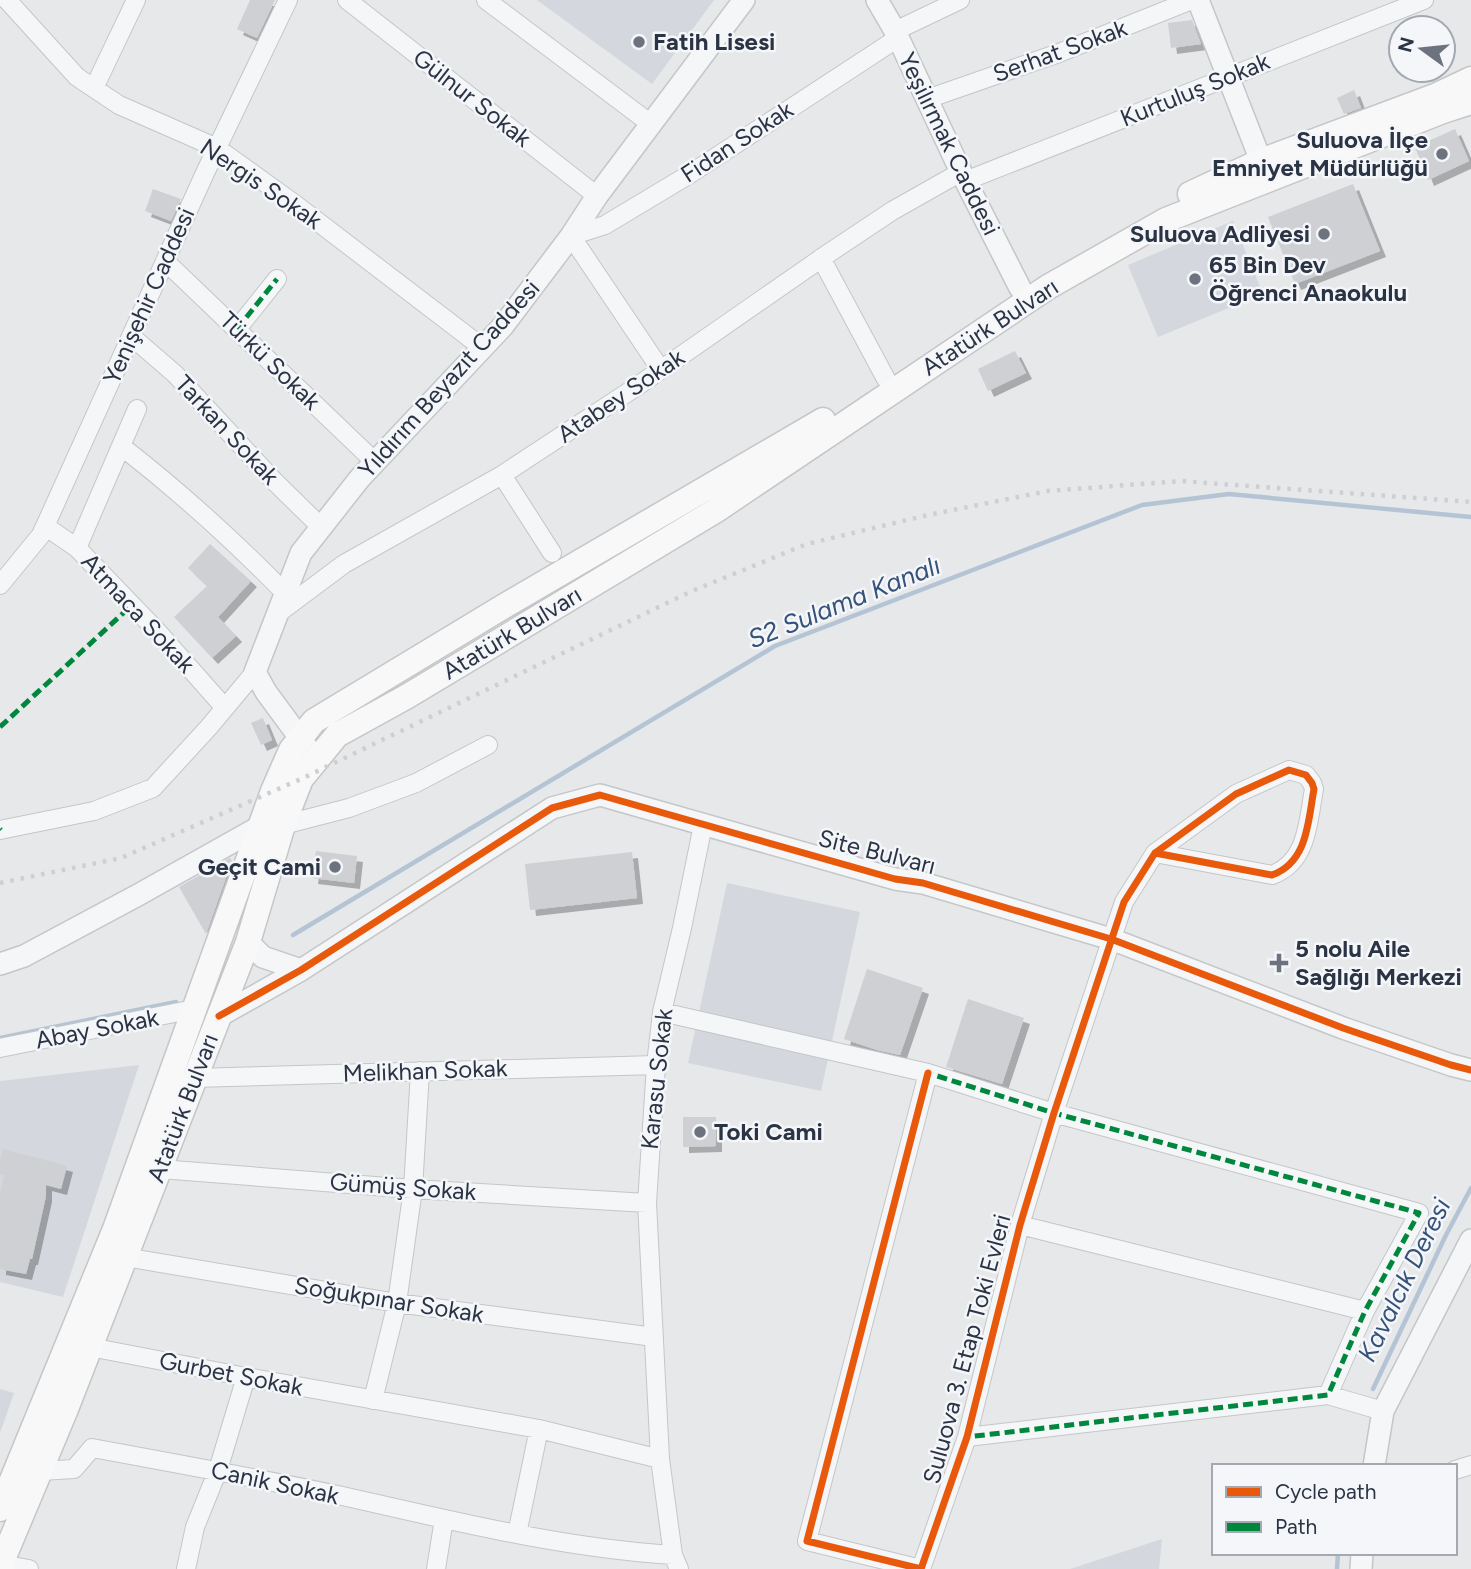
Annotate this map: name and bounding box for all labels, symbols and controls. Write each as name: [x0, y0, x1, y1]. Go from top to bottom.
street label: Serhat Sokak: [989, 13, 1131, 88]
north arrow: [1387, 14, 1457, 84]
place label: Fatih Lisesi: [653, 27, 775, 56]
marker: Fatih Lisesi: [631, 34, 647, 50]
text: N: [1393, 35, 1419, 55]
street label: Gülnur Sokak: [408, 43, 537, 153]
street label: Kurtuluş Sokak: [1116, 46, 1274, 133]
street label: Yeşilırmak Caddesi: [893, 48, 1006, 240]
street label: Fidan Sokak: [675, 94, 799, 189]
place label: Suluova İlçe Emniyet Müdürlüğü: [1212, 125, 1428, 182]
street label: Nergis Sokak: [195, 132, 328, 235]
marker: Suluova İlçe Emniyet Müdürlüğü: [1434, 146, 1450, 162]
street label: Yenişehir Caddesi: [97, 203, 200, 389]
place label: Suluova Adliyesi: [1130, 219, 1310, 248]
marker: Suluova Adliyesi: [1316, 226, 1332, 242]
place label: 65 Bin Dev Öğrenci Anaokulu: [1209, 250, 1407, 307]
marker: 65 Bin Dev Öğrenci Anaokulu: [1187, 271, 1203, 287]
street label: Atatürk Bulvarı: [916, 272, 1064, 382]
street label: Yıldırım Beyazıt Caddesi: [352, 273, 545, 484]
street label: Türkü Sokak: [214, 306, 327, 416]
street label: Atabey Sokak: [552, 342, 690, 449]
street label: Tarkan Sokak: [169, 369, 286, 491]
street label: Atmaca Sokak: [76, 547, 201, 679]
water label: S2 Sulama Kanalı: [743, 549, 945, 655]
street label: Atatürk Bulvarı: [437, 580, 587, 685]
street label: Site Bulvarı: [815, 823, 939, 880]
place label: Geçit Cami: [198, 852, 321, 881]
marker: Geçit Cami: [327, 859, 343, 875]
place label: 5 nolu Aile Sağlığı Merkezi: [1295, 934, 1462, 991]
marker: 5 nolu Aile Sağlığı Merkezi: [1269, 953, 1289, 973]
street label: Abay Sokak: [33, 1002, 161, 1055]
street label: Karasu Sokak: [635, 1007, 678, 1151]
street label: Atatürk Bulvarı: [141, 1029, 224, 1186]
street label: Melikhan Sokak: [342, 1053, 508, 1088]
place label: Toki Cami: [714, 1117, 823, 1146]
marker: Toki Cami: [692, 1124, 708, 1140]
street label: Gümüş Sokak: [329, 1167, 478, 1206]
water label: Kavalcık Deresi: [1351, 1192, 1458, 1367]
street label: Suluova 3. Etap Toki Evleri: [917, 1211, 1016, 1487]
street label: Soğukpınar Sokak: [292, 1270, 486, 1329]
street label: Gurbet Sokak: [157, 1345, 306, 1402]
street label: Canik Sokak: [209, 1455, 342, 1510]
legend: [1212, 1464, 1457, 1555]
text: Cycle path: [1275, 1479, 1376, 1504]
text: Path: [1275, 1514, 1317, 1539]

